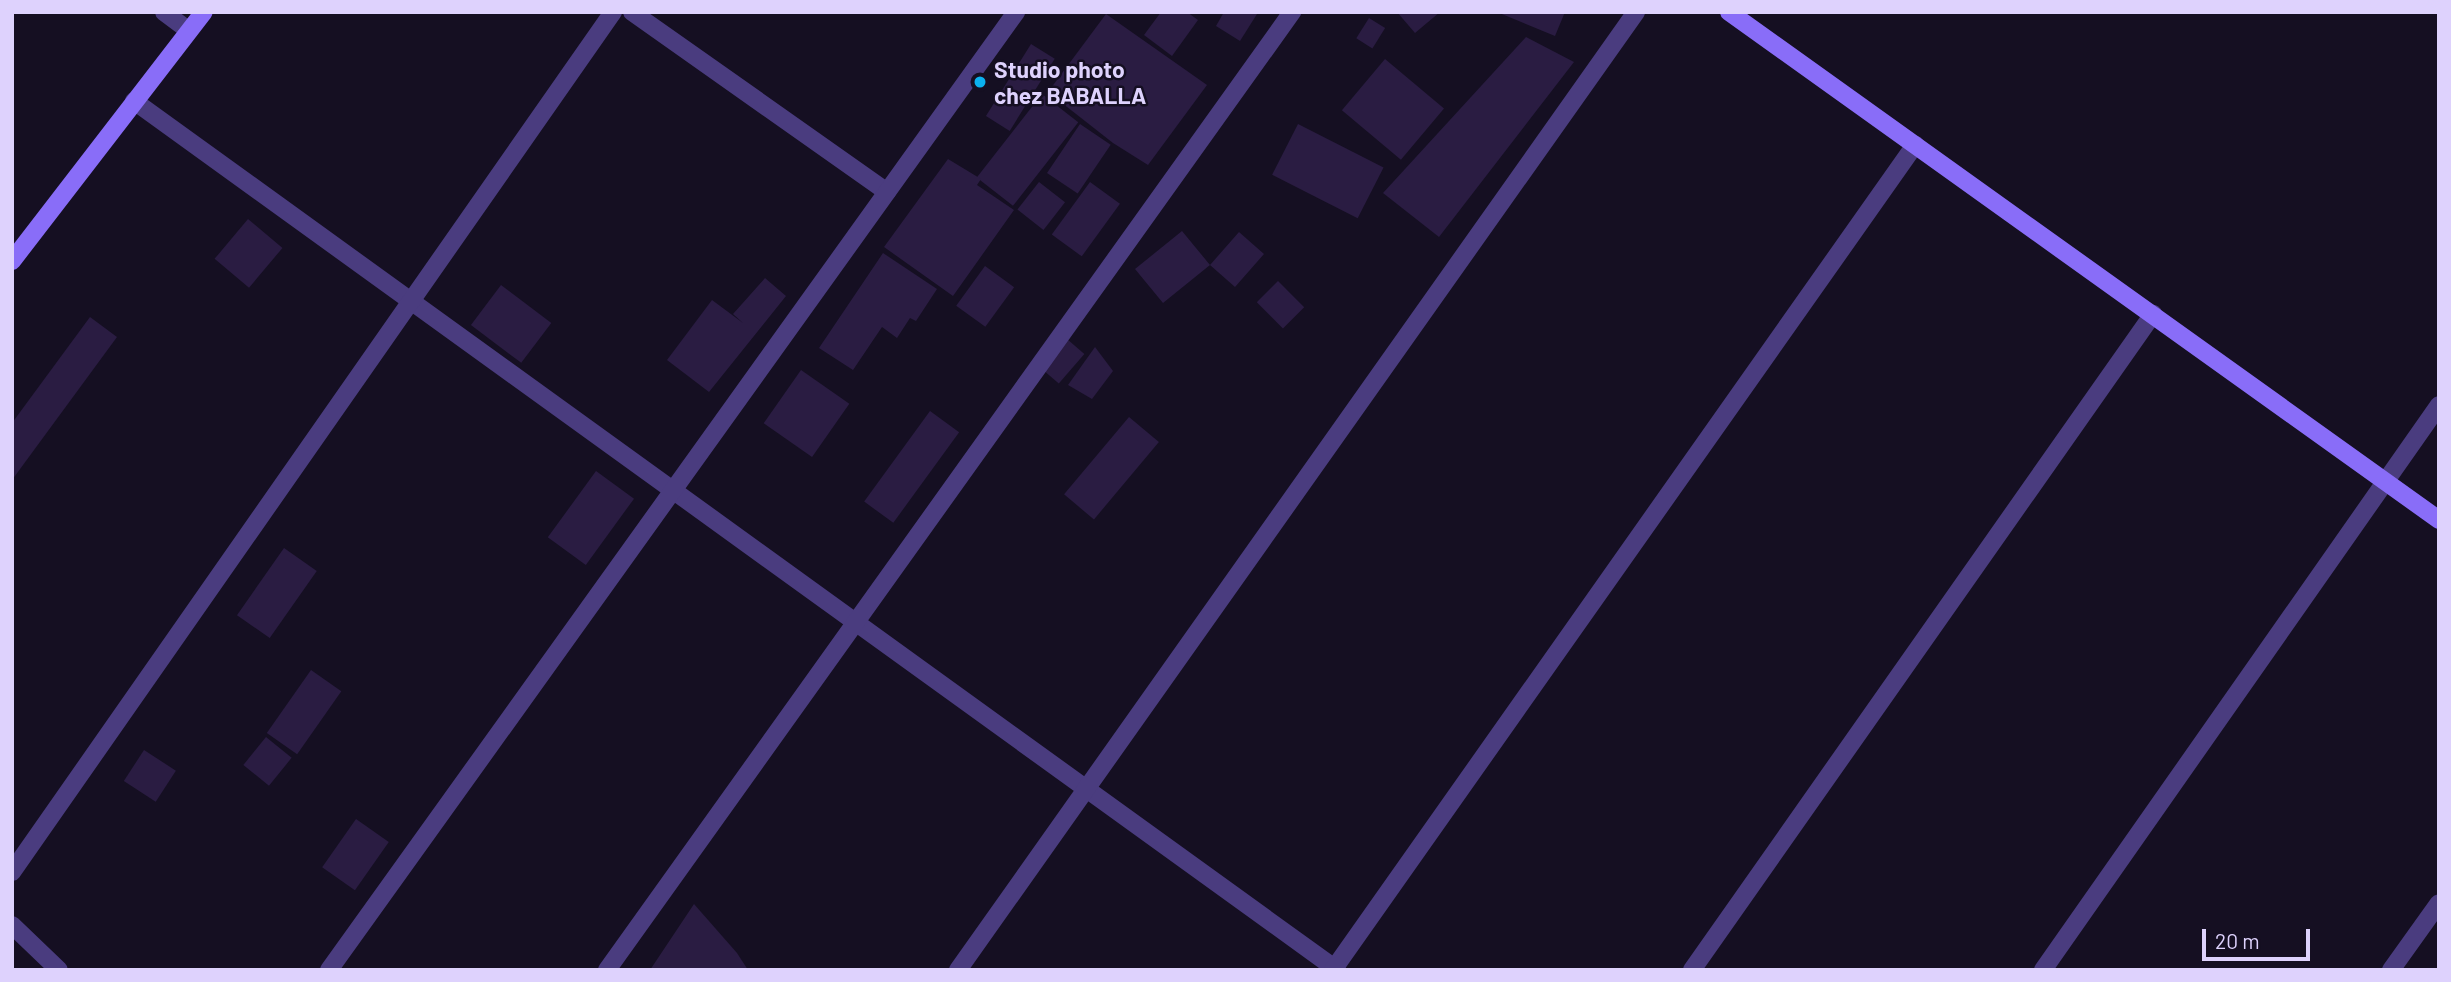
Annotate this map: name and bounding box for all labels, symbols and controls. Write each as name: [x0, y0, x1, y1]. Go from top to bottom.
place label: Studio photo chez BABALLA: [994, 55, 1146, 109]
marker: Studio photo chez BABALLA: [972, 74, 988, 90]
scale bar: [2206, 916, 2314, 960]
text: 20 m: [2215, 928, 2260, 953]

